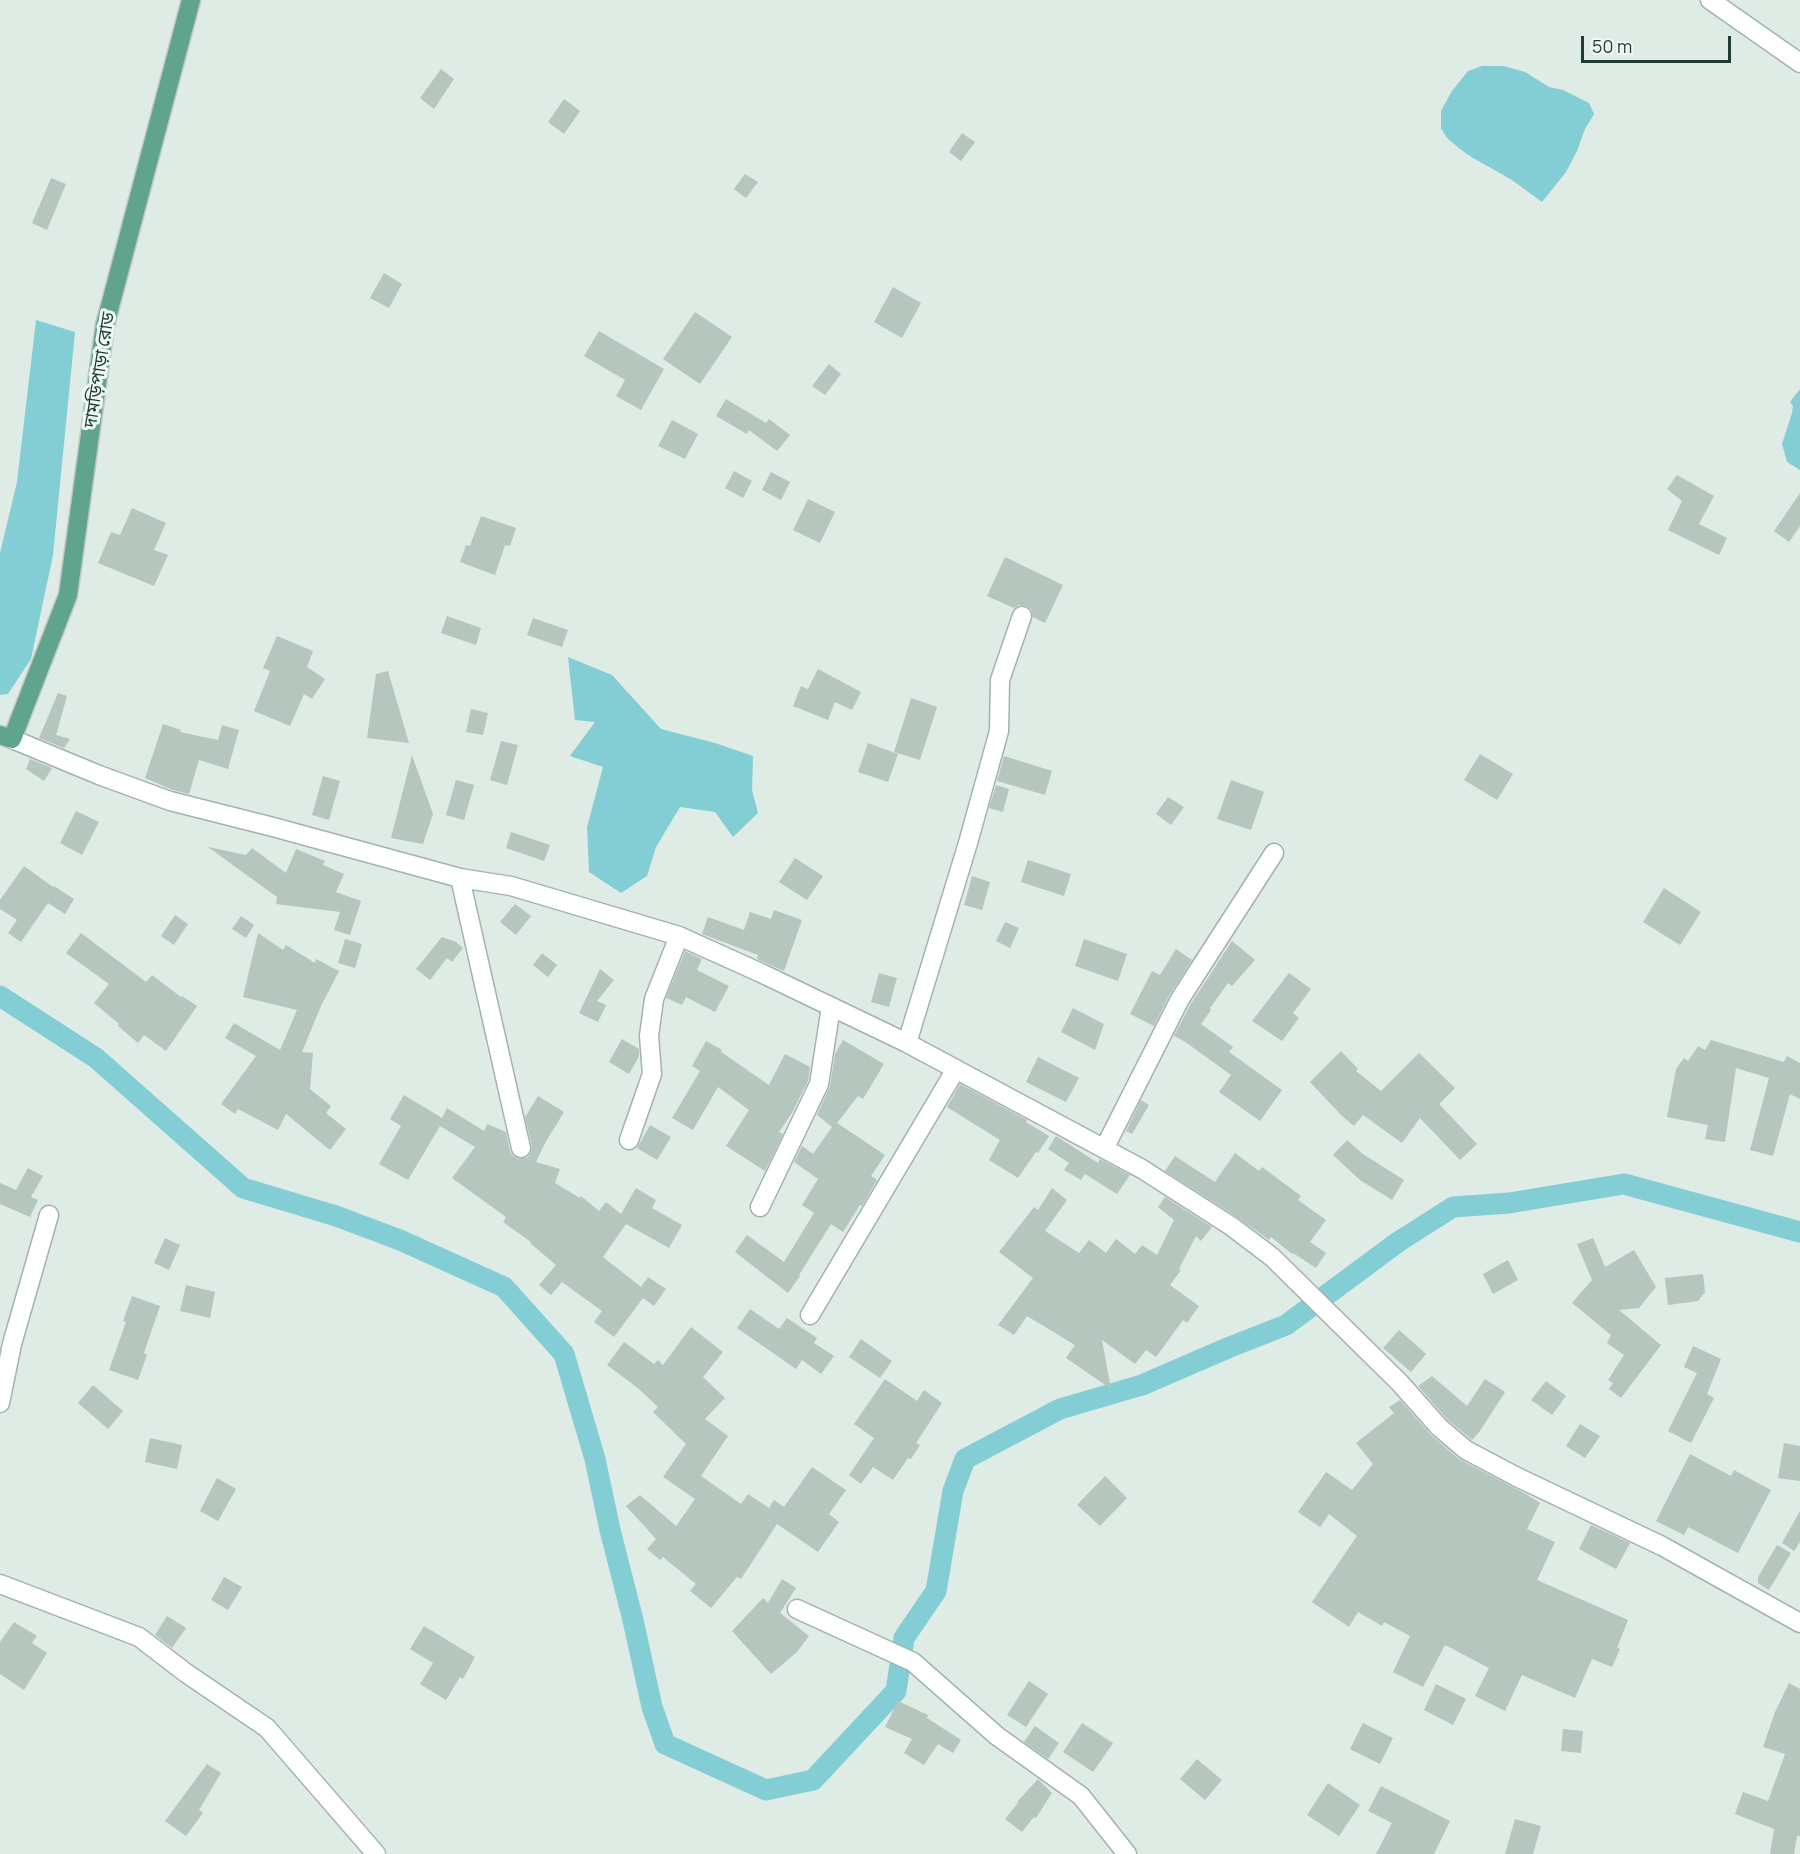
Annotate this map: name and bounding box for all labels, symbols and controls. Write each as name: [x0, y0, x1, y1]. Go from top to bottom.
scale bar: [1584, 24, 1734, 62]
text: 50 m: [1592, 34, 1632, 58]
street label: দামড়িপাড়া রোড: [80, 310, 120, 430]

